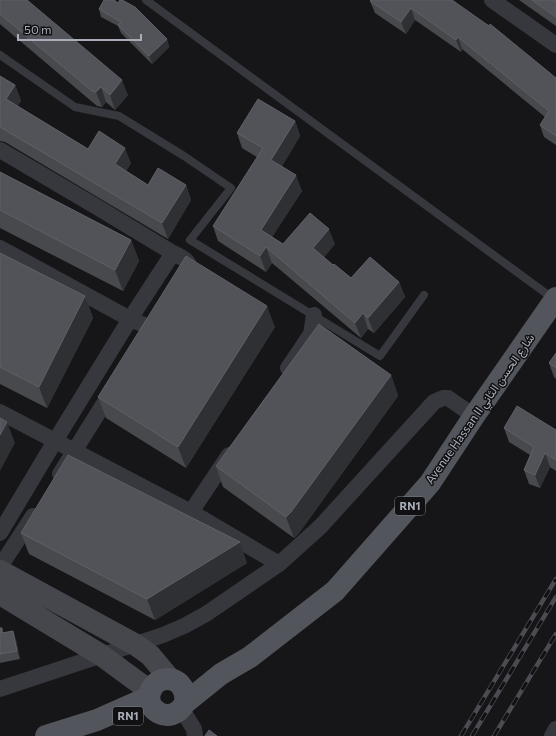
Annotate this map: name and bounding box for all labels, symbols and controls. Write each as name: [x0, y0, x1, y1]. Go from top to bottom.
scale bar: [18, 16, 141, 42]
text: 50 m: [24, 22, 52, 36]
street label: Avenue Hassan II شارع الحسن الثاني: [422, 331, 540, 488]
road number: RN1: [395, 497, 425, 515]
road number: RN1: [113, 707, 143, 725]

